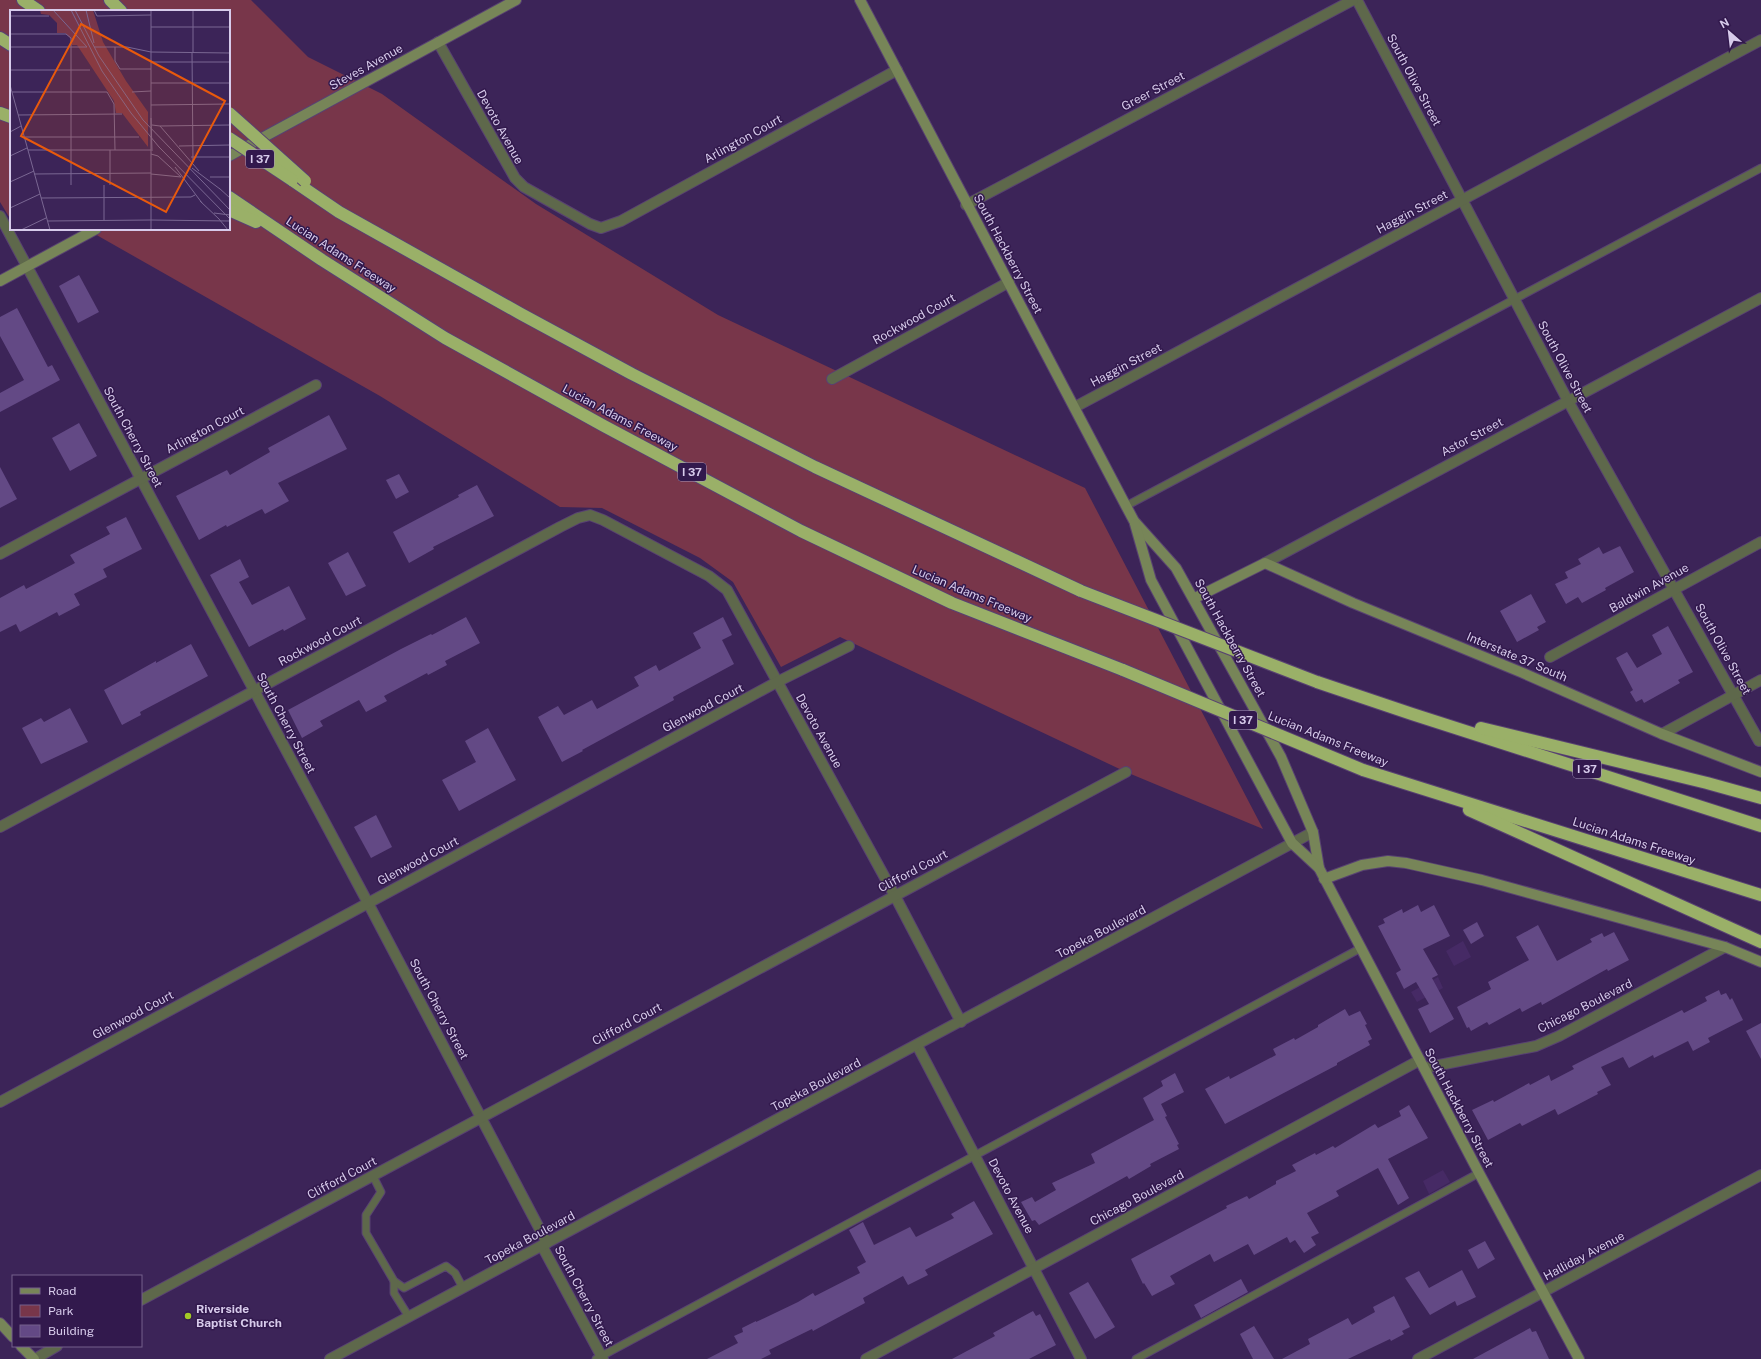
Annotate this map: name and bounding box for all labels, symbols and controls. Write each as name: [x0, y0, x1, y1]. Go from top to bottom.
inset map: [10, 10, 230, 230]
north arrow: [1709, 12, 1749, 52]
text: N: [1718, 16, 1731, 30]
street label: South Olive Street: [1384, 32, 1444, 129]
street label: Steves Avenue: [327, 41, 405, 93]
street label: Greer Street: [1119, 68, 1187, 114]
street label: Devoto Avenue: [474, 87, 526, 167]
street label: Arlington Court: [702, 112, 785, 166]
road number: I 37: [246, 150, 274, 168]
street label: Haggin Street: [1374, 187, 1450, 237]
street label: South Hackberry Street: [971, 192, 1046, 316]
street label: Lucian Adams Freeway: [283, 214, 399, 296]
street label: Rockwood Court: [870, 290, 958, 347]
street label: South Olive Street: [1535, 319, 1595, 416]
street label: Haggin Street: [1088, 340, 1164, 390]
street label: Lucian Adams Freeway: [560, 382, 681, 455]
street label: South Cherry Street: [100, 384, 166, 490]
street label: Arlington Court: [163, 403, 247, 457]
street label: Astor Street: [1439, 415, 1506, 459]
road number: I 37: [678, 463, 706, 481]
street label: Baldwin Avenue: [1607, 560, 1691, 616]
street label: Lucian Adams Freeway: [910, 562, 1034, 626]
street label: South Hackberry Street: [1192, 576, 1269, 700]
street label: South Olive Street: [1692, 601, 1754, 697]
street label: Rockwood Court: [276, 613, 364, 669]
street label: Interstate 37 South: [1465, 629, 1569, 685]
street label: South Cherry Street: [253, 670, 319, 776]
street label: Glenwood Court: [660, 681, 746, 735]
street label: Devoto Avenue: [793, 691, 845, 771]
street label: Lucian Adams Freeway: [1266, 708, 1391, 770]
road number: I 37: [1229, 711, 1257, 729]
road number: I 37: [1573, 760, 1601, 778]
street label: Lucian Adams Freeway: [1571, 814, 1698, 868]
street label: Glenwood Court: [375, 834, 461, 888]
street label: Clifford Court: [876, 847, 950, 895]
street label: Topeka Boulevard: [1054, 902, 1148, 962]
street label: South Cherry Street: [406, 956, 472, 1062]
street label: Chicago Boulevard: [1535, 976, 1635, 1036]
street label: Glenwood Court: [90, 988, 176, 1042]
street label: Clifford Court: [590, 1000, 664, 1048]
street label: South Hackberry Street: [1422, 1046, 1497, 1170]
street label: Topeka Boulevard: [769, 1055, 863, 1115]
street label: Clifford Court: [305, 1154, 379, 1202]
street label: Devoto Avenue: [985, 1156, 1037, 1236]
street label: Chicago Boulevard: [1088, 1167, 1186, 1229]
street label: Topeka Boulevard: [483, 1208, 577, 1268]
street label: Halliday Avenue: [1541, 1229, 1627, 1283]
street label: South Cherry Street: [551, 1243, 617, 1349]
legend: [12, 1275, 142, 1347]
text: Road: [48, 1284, 76, 1298]
place label: Riverside Baptist Church: [196, 1302, 282, 1330]
text: Park: [48, 1304, 74, 1318]
marker: Riverside Baptist Church: [183, 1311, 193, 1321]
text: Building: [48, 1324, 94, 1338]

